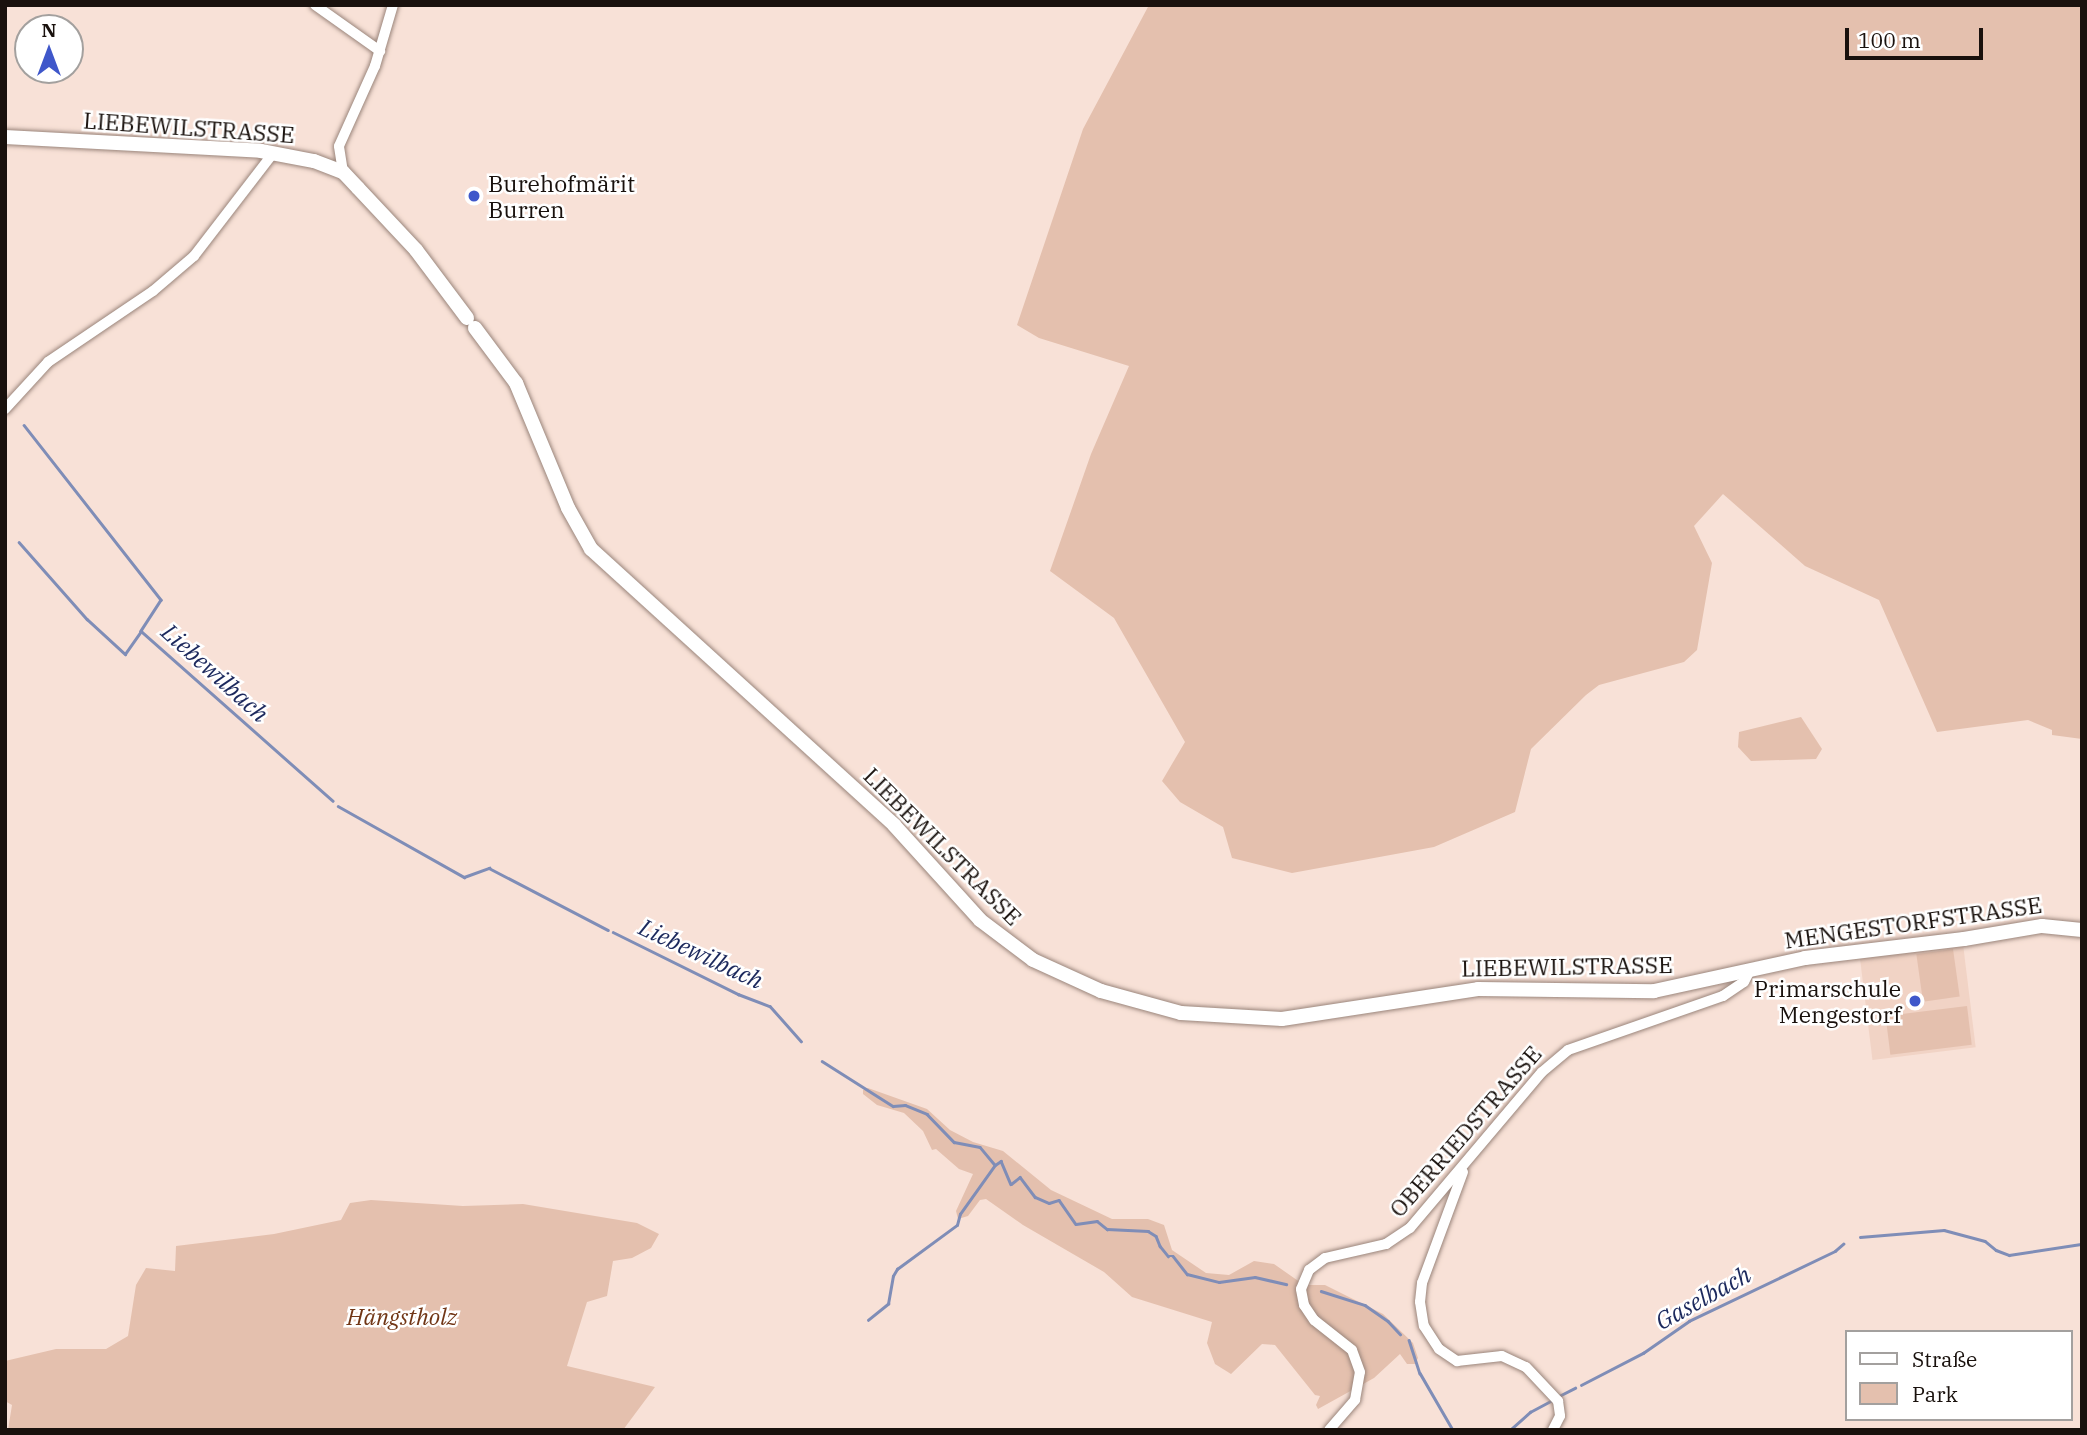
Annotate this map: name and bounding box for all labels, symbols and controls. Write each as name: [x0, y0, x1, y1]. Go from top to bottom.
north arrow: [14, 14, 84, 84]
scale bar: [1849, 14, 1987, 58]
text: N: [41, 18, 57, 42]
text: 100 m: [1858, 26, 1921, 54]
street label: LIEBEWILSTRASSE: [82, 106, 296, 148]
place label: Burehofmärit Burren: [488, 169, 635, 223]
marker: Burehofmärit Burren: [466, 188, 482, 204]
water label: Liebewilbach: [156, 618, 274, 728]
street label: LIEBEWILSTRASSE: [858, 761, 1028, 931]
street label: MENGESTORFSTRASSE: [1782, 890, 2044, 954]
water label: Liebewilbach: [634, 913, 768, 995]
street label: LIEBEWILSTRASSE: [1461, 950, 1673, 982]
place label: Primarschule Mengestorf: [1754, 974, 1901, 1028]
marker: Primarschule Mengestorf: [1907, 993, 1923, 1009]
street label: OBERRIEDSTRASSE: [1383, 1040, 1547, 1222]
water label: Gaselbach: [1650, 1260, 1756, 1336]
park label: Hängstholz: [347, 1302, 457, 1330]
legend: [1846, 1330, 2073, 1421]
text: Straße: [1912, 1345, 1977, 1373]
text: Park: [1912, 1380, 1958, 1408]

